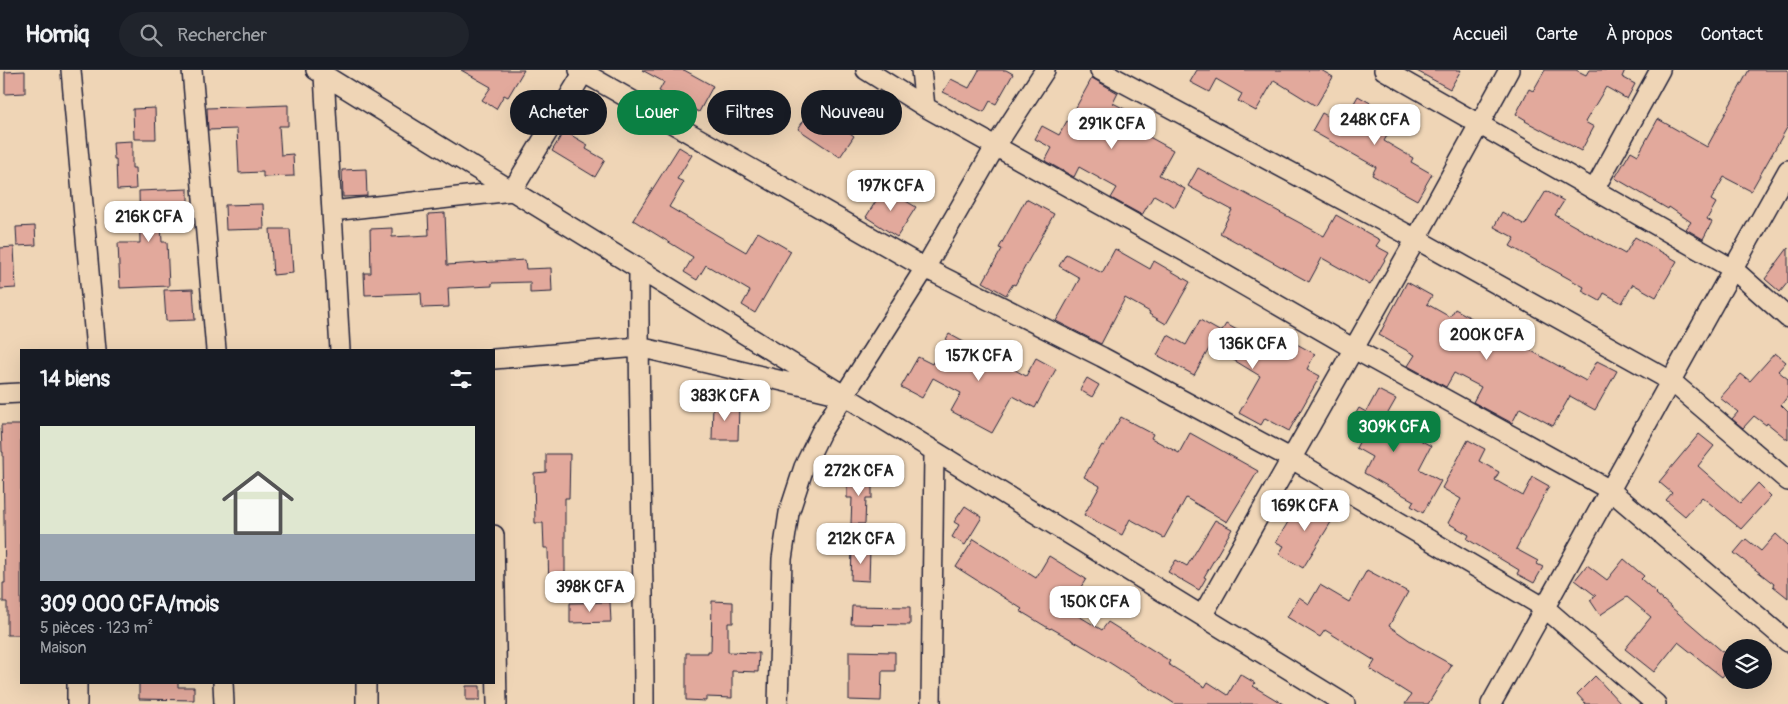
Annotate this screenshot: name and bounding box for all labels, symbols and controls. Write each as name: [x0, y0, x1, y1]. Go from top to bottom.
search box: [119, 12, 469, 57]
text: Homiq: [25, 20, 89, 49]
icon: search: [137, 21, 165, 49]
text: Rechercher: [177, 23, 267, 47]
text: Accueil: [1452, 23, 1508, 46]
text: Carte: [1536, 23, 1578, 46]
text: À propos: [1606, 23, 1672, 46]
text: Contact: [1700, 23, 1763, 46]
chip: Acheter: [510, 90, 607, 135]
chip: Louer: [617, 90, 697, 135]
chip: Filtres: [707, 90, 791, 135]
chip: Nouveau: [801, 90, 902, 135]
pin: 248K CFA: [1323, 104, 1427, 146]
pin: 291K CFA: [1060, 108, 1164, 150]
text: 248K CFA: [1340, 110, 1410, 130]
text: 291K CFA: [1079, 114, 1145, 134]
pin: 197K CFA: [839, 170, 943, 212]
text: 197K CFA: [858, 176, 924, 196]
pin: 216K CFA: [97, 200, 201, 243]
text: 216K CFA: [115, 207, 183, 227]
pin: 200K CFA: [1435, 318, 1539, 361]
text: 200K CFA: [1450, 325, 1524, 345]
pin: 136K CFA: [1201, 328, 1305, 370]
text: 136K CFA: [1219, 334, 1287, 354]
pin: 157K CFA: [927, 340, 1031, 382]
text: 157K CFA: [946, 346, 1012, 366]
icon: filters: [447, 365, 475, 393]
text: 14 biens: [40, 366, 110, 393]
pin: 383K CFA: [673, 380, 777, 422]
text: 383K CFA: [691, 386, 759, 406]
pin: 309K CFA: [1342, 410, 1446, 453]
text: 309K CFA: [1358, 417, 1430, 437]
pin: 272K CFA: [807, 454, 911, 497]
icon: home: [213, 458, 303, 548]
text: 272K CFA: [824, 461, 894, 481]
pin: 169K CFA: [1253, 490, 1357, 532]
text: 169K CFA: [1272, 496, 1338, 516]
pin: 212K CFA: [809, 522, 913, 565]
text: 212K CFA: [827, 529, 895, 549]
pin: 398K CFA: [538, 570, 642, 613]
text: 398K CFA: [556, 577, 624, 597]
pin: 150K CFA: [1043, 586, 1147, 628]
text: 309 000 CFA/mois: [40, 591, 219, 618]
text: 150K CFA: [1061, 592, 1129, 612]
text: 5 pièces · 123 m²: [40, 618, 153, 638]
text: Maison: [40, 638, 86, 658]
map controls: [1722, 639, 1772, 689]
button: layers: [1722, 639, 1772, 689]

